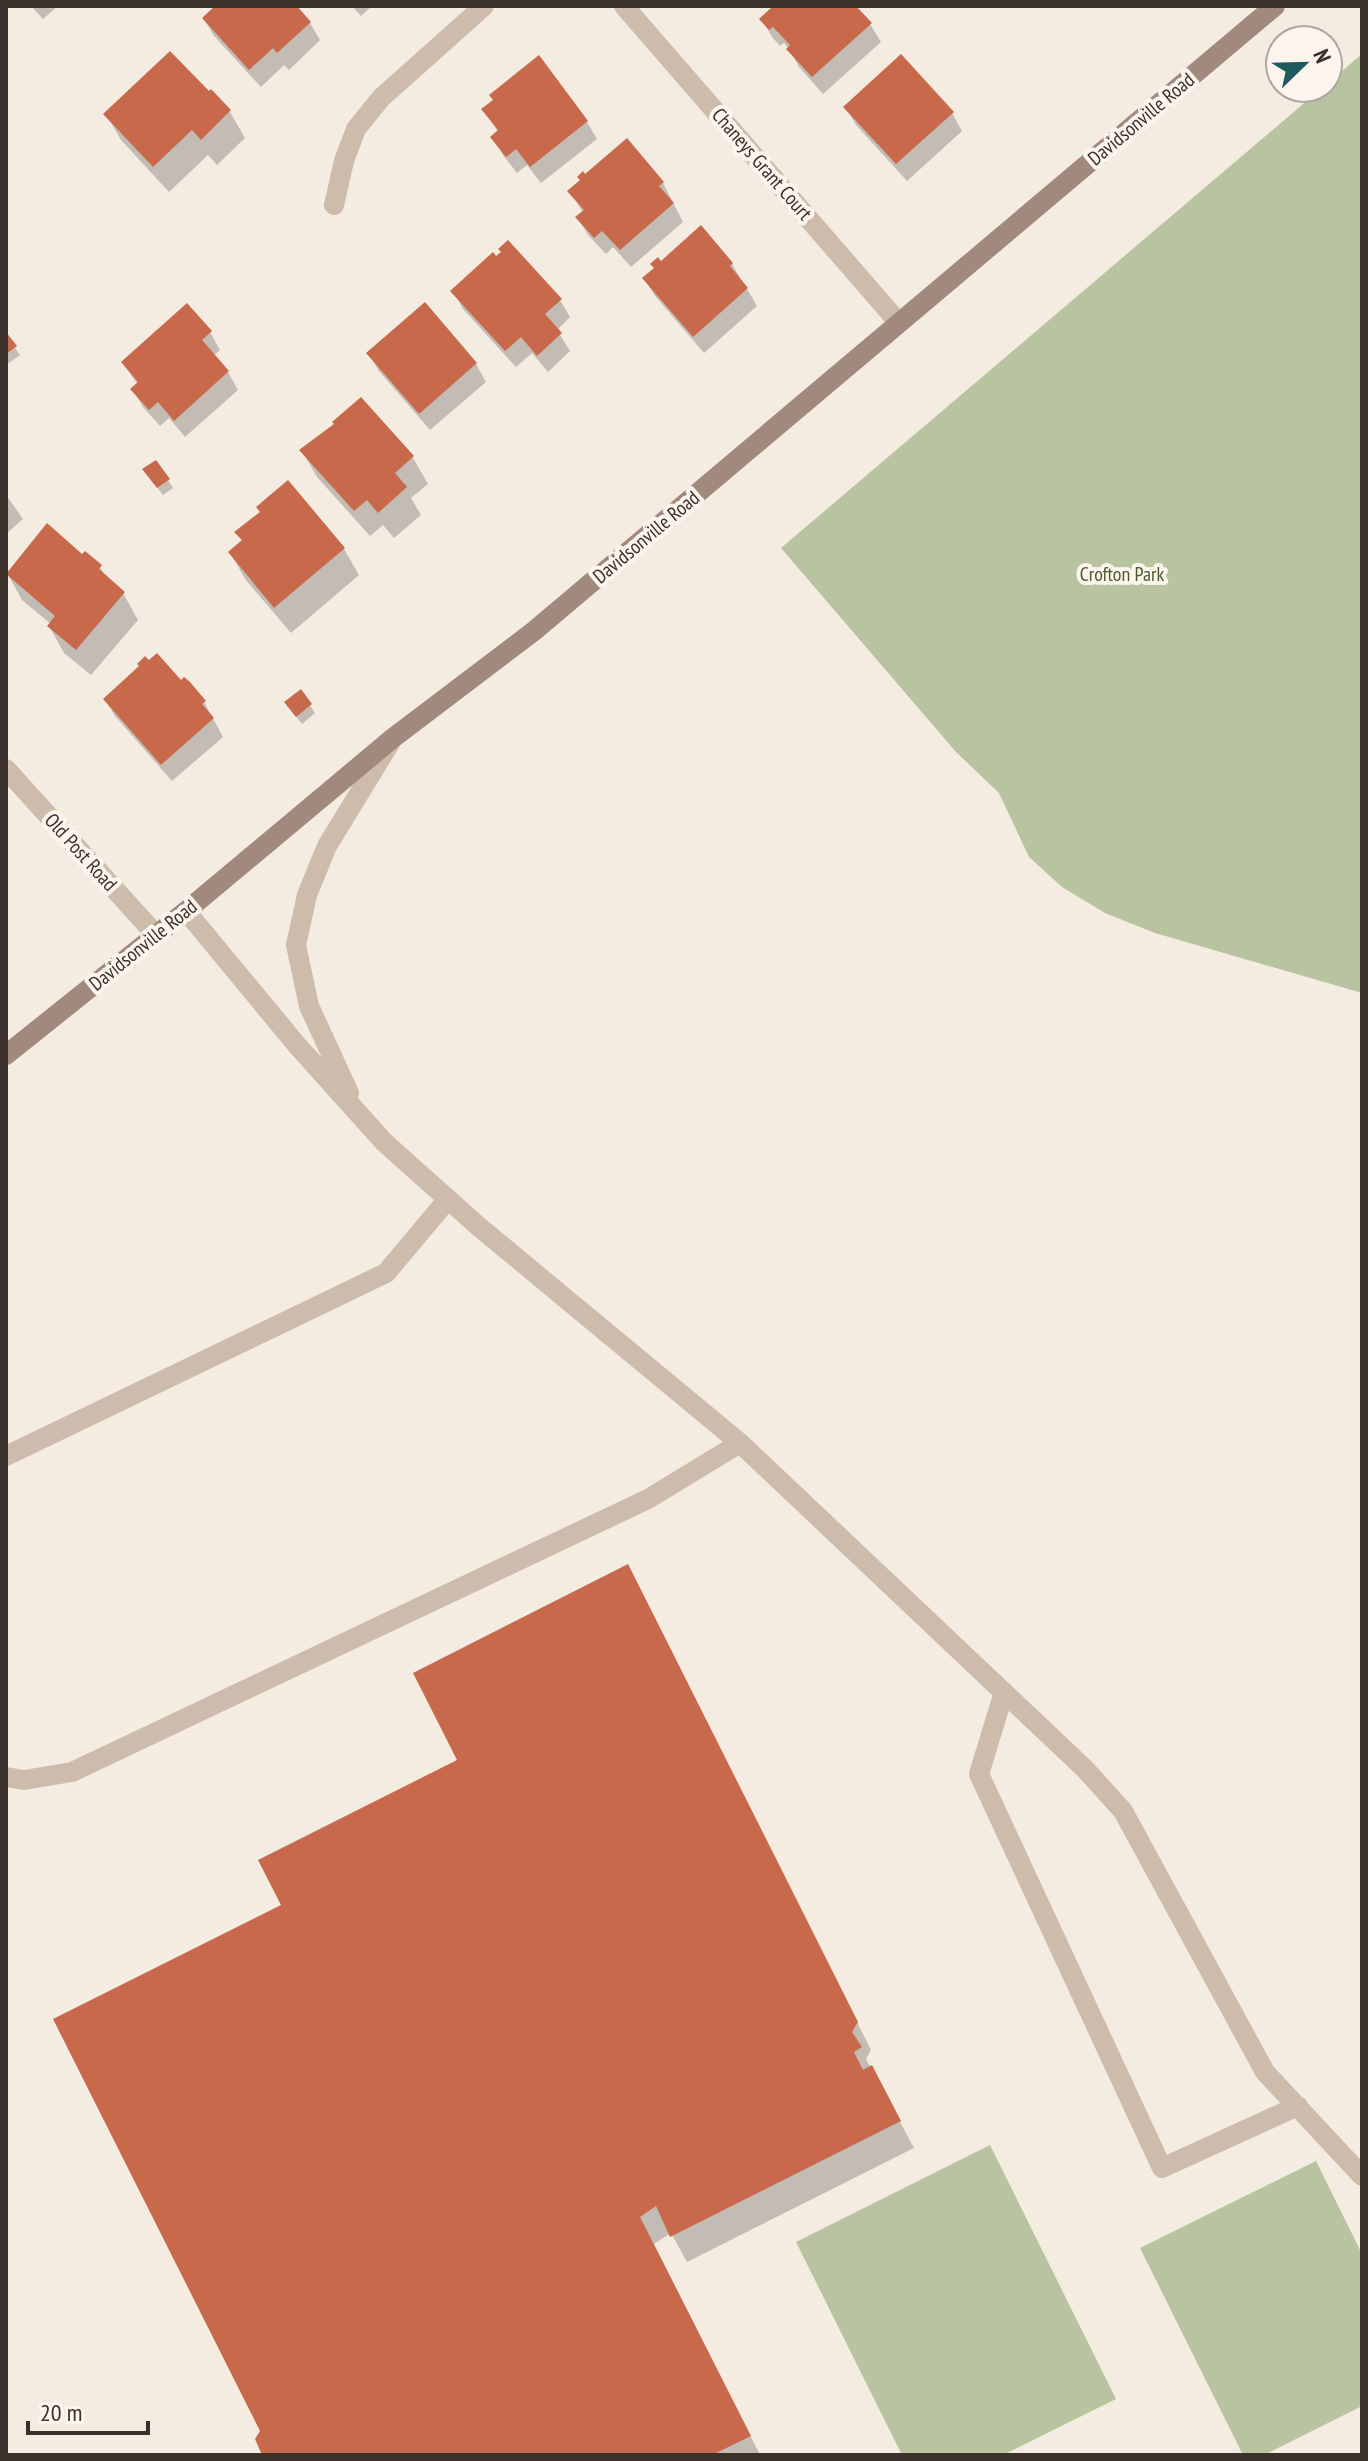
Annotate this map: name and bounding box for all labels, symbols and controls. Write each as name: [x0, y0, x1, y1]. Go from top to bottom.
north arrow: [1264, 24, 1344, 104]
text: N: [1307, 45, 1338, 67]
street label: Davidsonville Road: [1082, 67, 1200, 171]
street label: Chaneys Grant Court: [706, 102, 818, 226]
street label: Davidsonville Road: [587, 485, 705, 589]
park label: Crofton Park: [1080, 561, 1164, 587]
street label: Old Post Road: [39, 808, 123, 896]
street label: Davidsonville Road: [84, 894, 202, 996]
scale bar: [28, 2385, 148, 2435]
text: 20 m: [40, 2397, 82, 2428]

